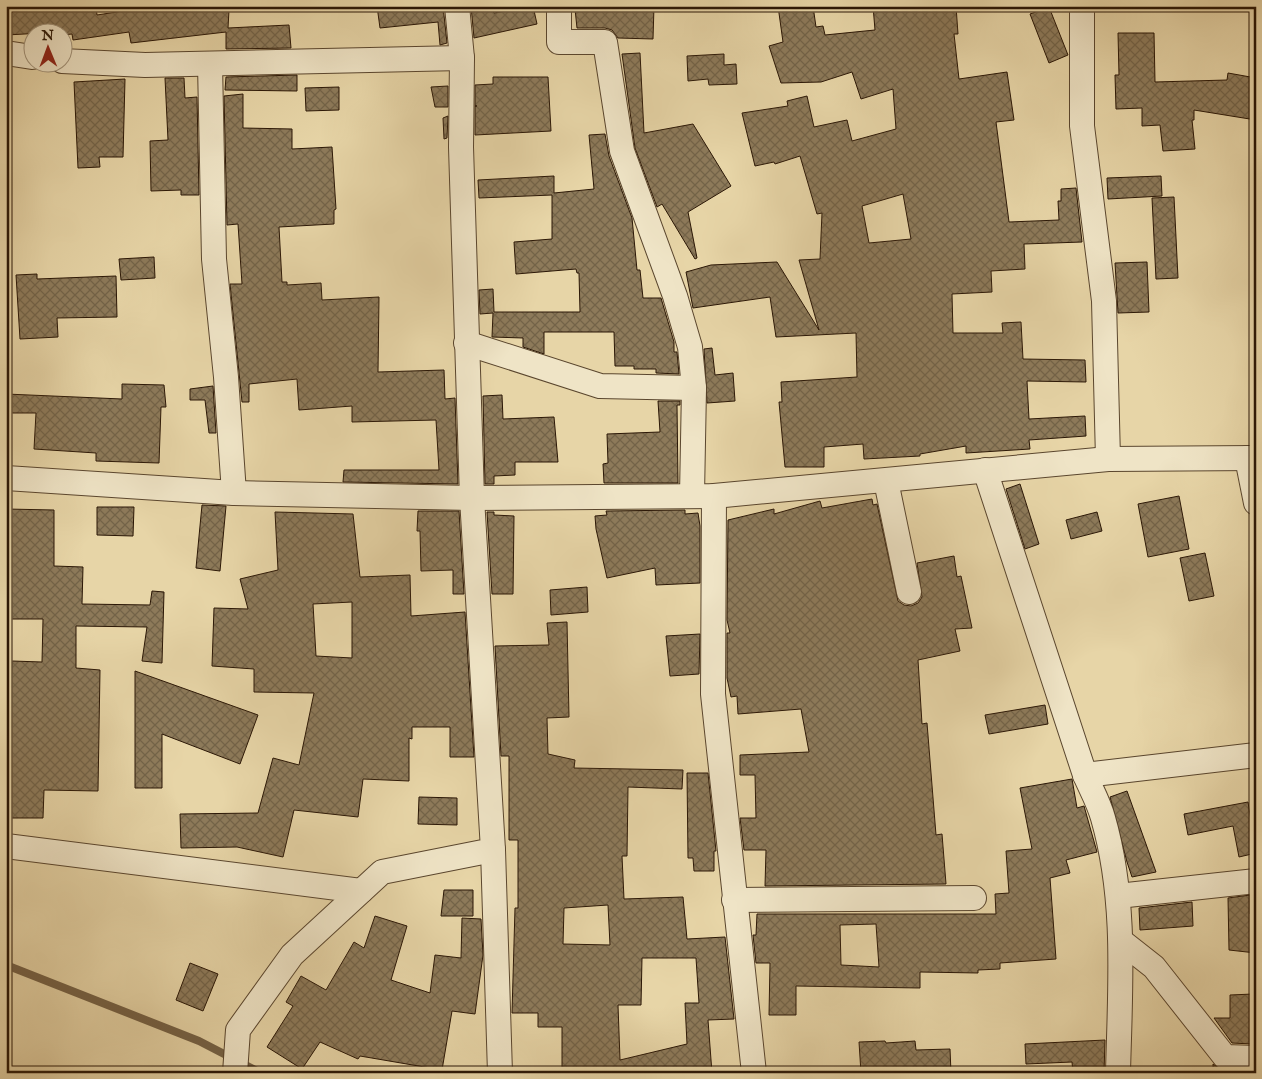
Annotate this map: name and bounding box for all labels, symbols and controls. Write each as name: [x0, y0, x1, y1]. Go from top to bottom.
north arrow: [22, 22, 72, 72]
text: N: [41, 27, 54, 45]

